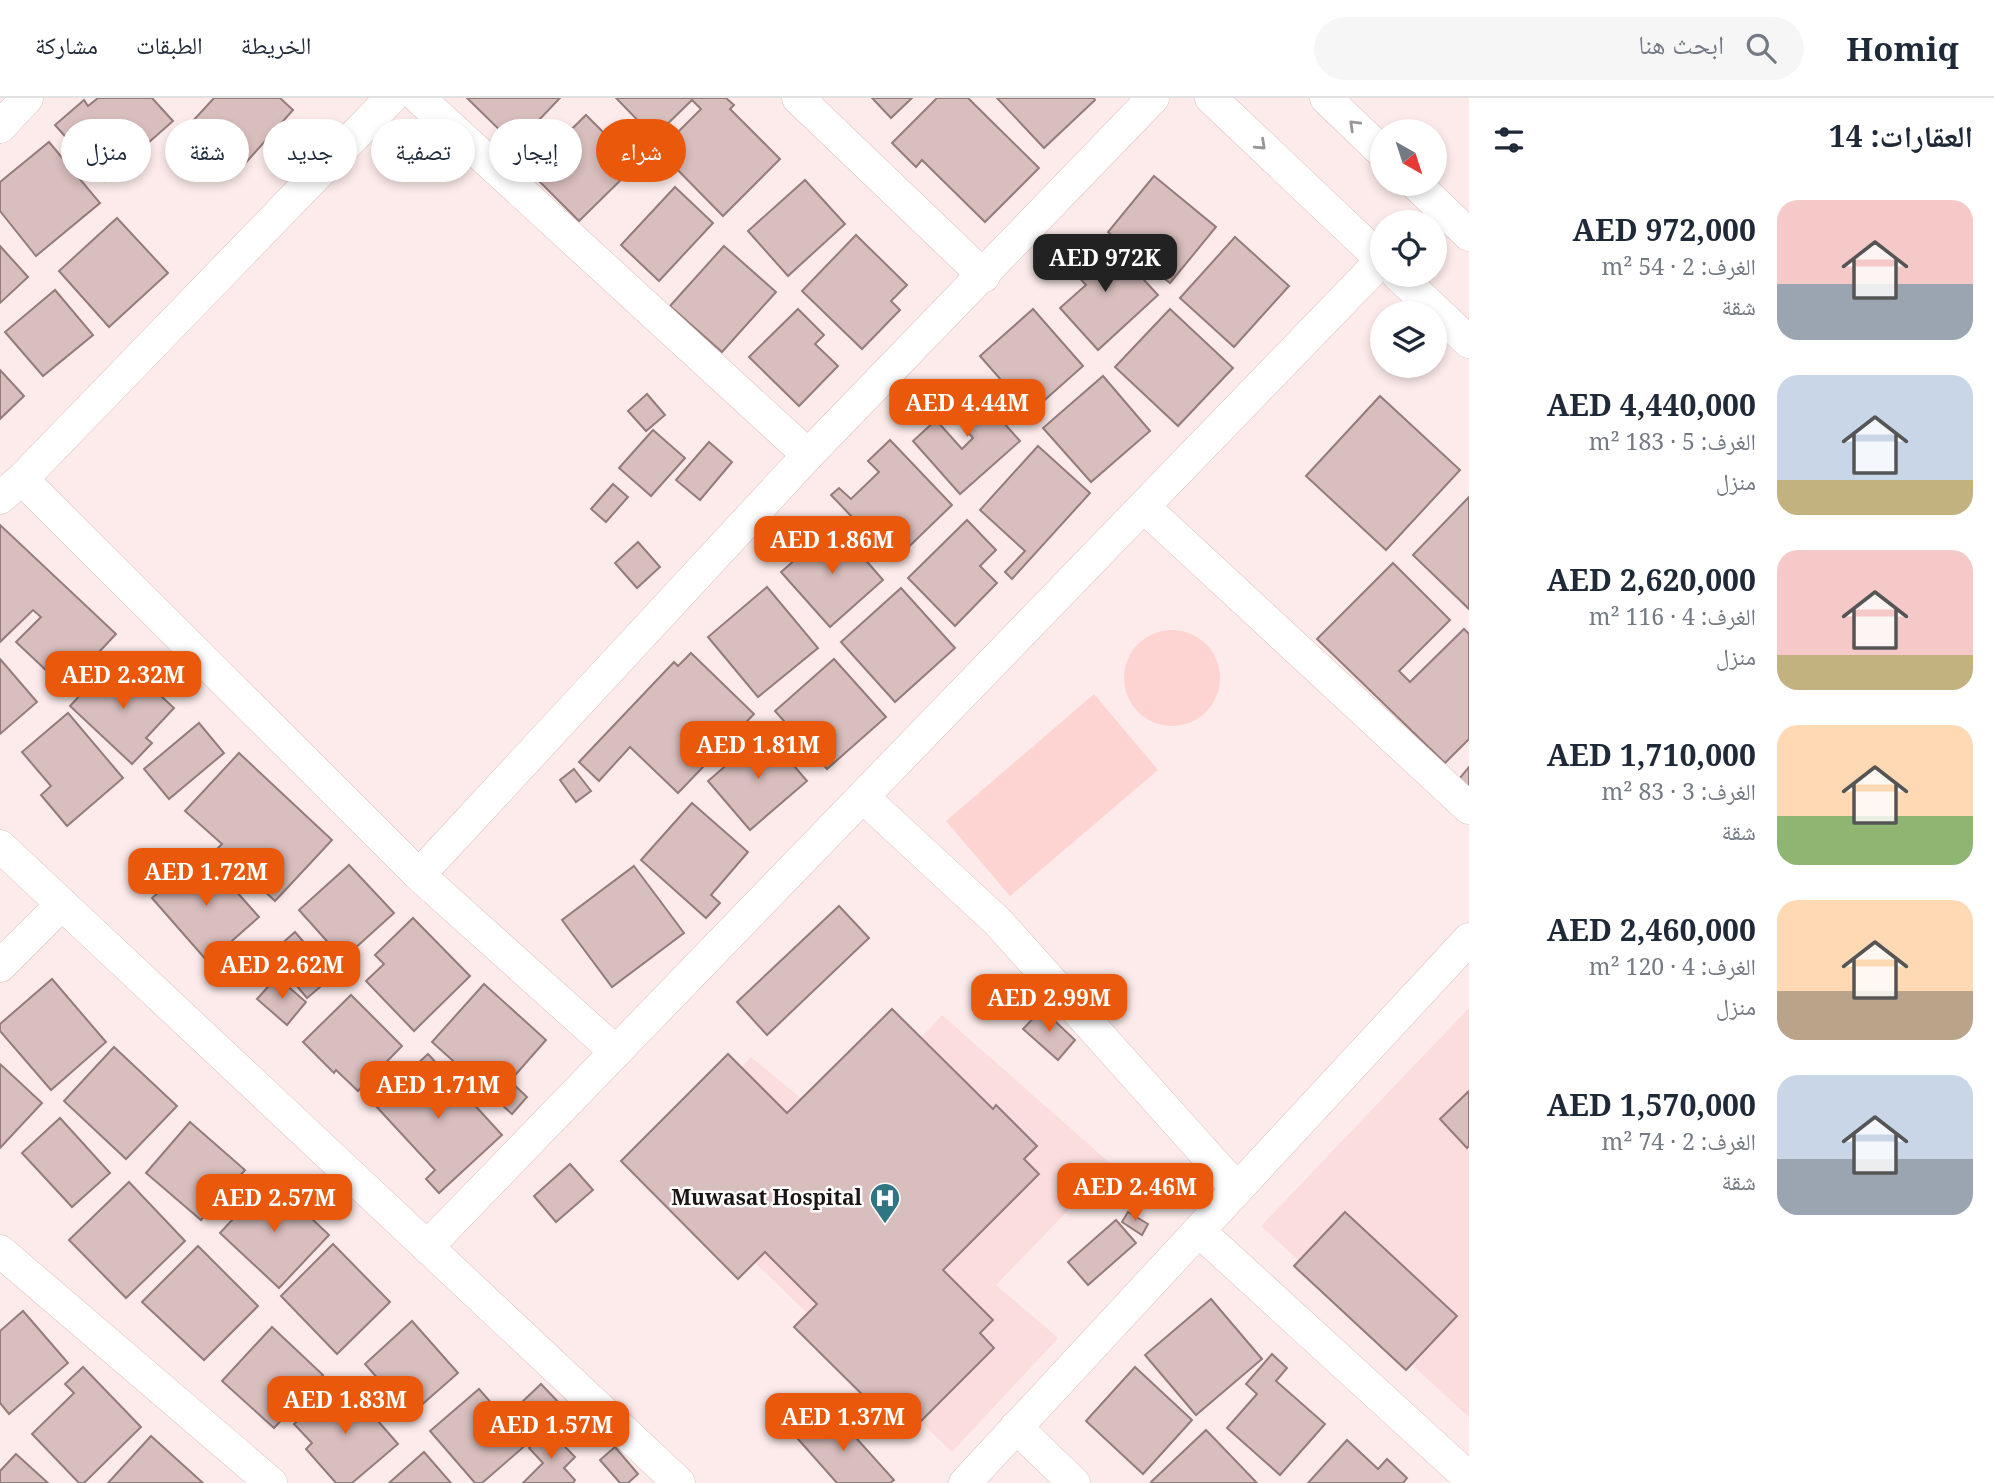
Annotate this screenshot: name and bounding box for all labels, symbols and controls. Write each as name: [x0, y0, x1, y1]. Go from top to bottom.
search box: [1314, 17, 1804, 80]
text: ابحث هنا: [1638, 26, 1724, 62]
text: Homiq: [1846, 26, 1959, 71]
text: مشاركة: [35, 28, 98, 61]
text: الطبقات: [136, 28, 203, 61]
text: الخريطة: [241, 28, 311, 61]
icon: search: [1742, 29, 1780, 67]
text: العقارات: 14: [1829, 115, 1973, 156]
chip: منزل: [61, 119, 151, 182]
chip: شقة: [165, 119, 249, 182]
chip: جديد: [263, 119, 357, 182]
chip: تصفية: [371, 119, 475, 182]
chip: إيجار: [489, 119, 582, 182]
chip: شراء: [596, 119, 686, 182]
north arrow: [1370, 119, 1447, 196]
map controls: [1370, 119, 1447, 378]
one-way arrow: [1350, 121, 1363, 133]
icon: filters: [1490, 121, 1528, 159]
one-way arrow: [1253, 136, 1266, 149]
text: AED 972,000: [1572, 209, 1756, 250]
button: locate: [1370, 210, 1447, 287]
icon: home: [1833, 228, 1917, 312]
pin: AED 972K: [1033, 234, 1177, 294]
text: AED 972K: [1049, 241, 1161, 273]
text: الغرف: 2 · 54 m²: [1602, 250, 1756, 282]
text: شقة: [1722, 290, 1756, 322]
button: layers: [1370, 301, 1447, 378]
pin: AED 4.44M: [887, 380, 1047, 439]
text: AED 4,440,000: [1547, 384, 1756, 425]
text: AED 4.44M: [905, 386, 1029, 418]
icon: home: [1833, 403, 1917, 487]
text: الغرف: 5 · 183 m²: [1589, 425, 1756, 457]
text: منزل: [1716, 465, 1756, 497]
pin: AED 1.86M: [752, 517, 912, 576]
text: AED 1.86M: [770, 523, 894, 555]
text: AED 2,620,000: [1547, 559, 1756, 600]
icon: home: [1833, 578, 1917, 662]
text: الغرف: 4 · 116 m²: [1589, 600, 1756, 632]
text: منزل: [1716, 640, 1756, 672]
pin: AED 2.32M: [43, 652, 203, 711]
text: AED 2.32M: [61, 658, 185, 690]
pin: AED 1.81M: [678, 722, 838, 781]
text: AED 1.81M: [696, 728, 820, 760]
text: AED 1,710,000: [1547, 734, 1756, 775]
icon: home: [1833, 753, 1917, 837]
text: الغرف: 3 · 83 m²: [1602, 775, 1756, 807]
text: شقة: [1722, 815, 1756, 847]
pin: AED 1.72M: [126, 848, 286, 908]
text: AED 1.72M: [144, 855, 268, 887]
text: AED 2,460,000: [1547, 909, 1756, 950]
icon: home: [1833, 928, 1917, 1012]
pin: AED 2.62M: [202, 942, 362, 1001]
text: AED 2.62M: [220, 948, 344, 980]
text: الغرف: 4 · 120 m²: [1589, 950, 1756, 982]
pin: AED 2.99M: [969, 974, 1129, 1034]
text: AED 2.99M: [987, 981, 1111, 1013]
text: منزل: [1716, 990, 1756, 1022]
pin: AED 1.71M: [358, 1062, 518, 1121]
text: AED 1.71M: [376, 1068, 500, 1100]
text: AED 1,570,000: [1547, 1084, 1756, 1125]
icon: home: [1833, 1103, 1917, 1187]
text: الغرف: 2 · 74 m²: [1602, 1125, 1756, 1157]
pin: AED 2.46M: [1055, 1164, 1215, 1223]
text: شقة: [1722, 1165, 1756, 1197]
text: AED 2.46M: [1073, 1170, 1197, 1202]
pin: AED 2.57M: [194, 1174, 354, 1234]
text: AED 2.57M: [212, 1181, 336, 1213]
hospital icon: Muwasat Hospital: [868, 1181, 902, 1225]
place label: Muwasat Hospital: [671, 1183, 863, 1211]
pin: AED 1.83M: [265, 1376, 425, 1436]
text: AED 1.83M: [283, 1383, 407, 1415]
pin: AED 1.37M: [763, 1394, 923, 1453]
text: AED 1.37M: [781, 1400, 905, 1432]
pin: AED 1.57M: [471, 1402, 631, 1461]
text: AED 1.57M: [489, 1408, 613, 1440]

